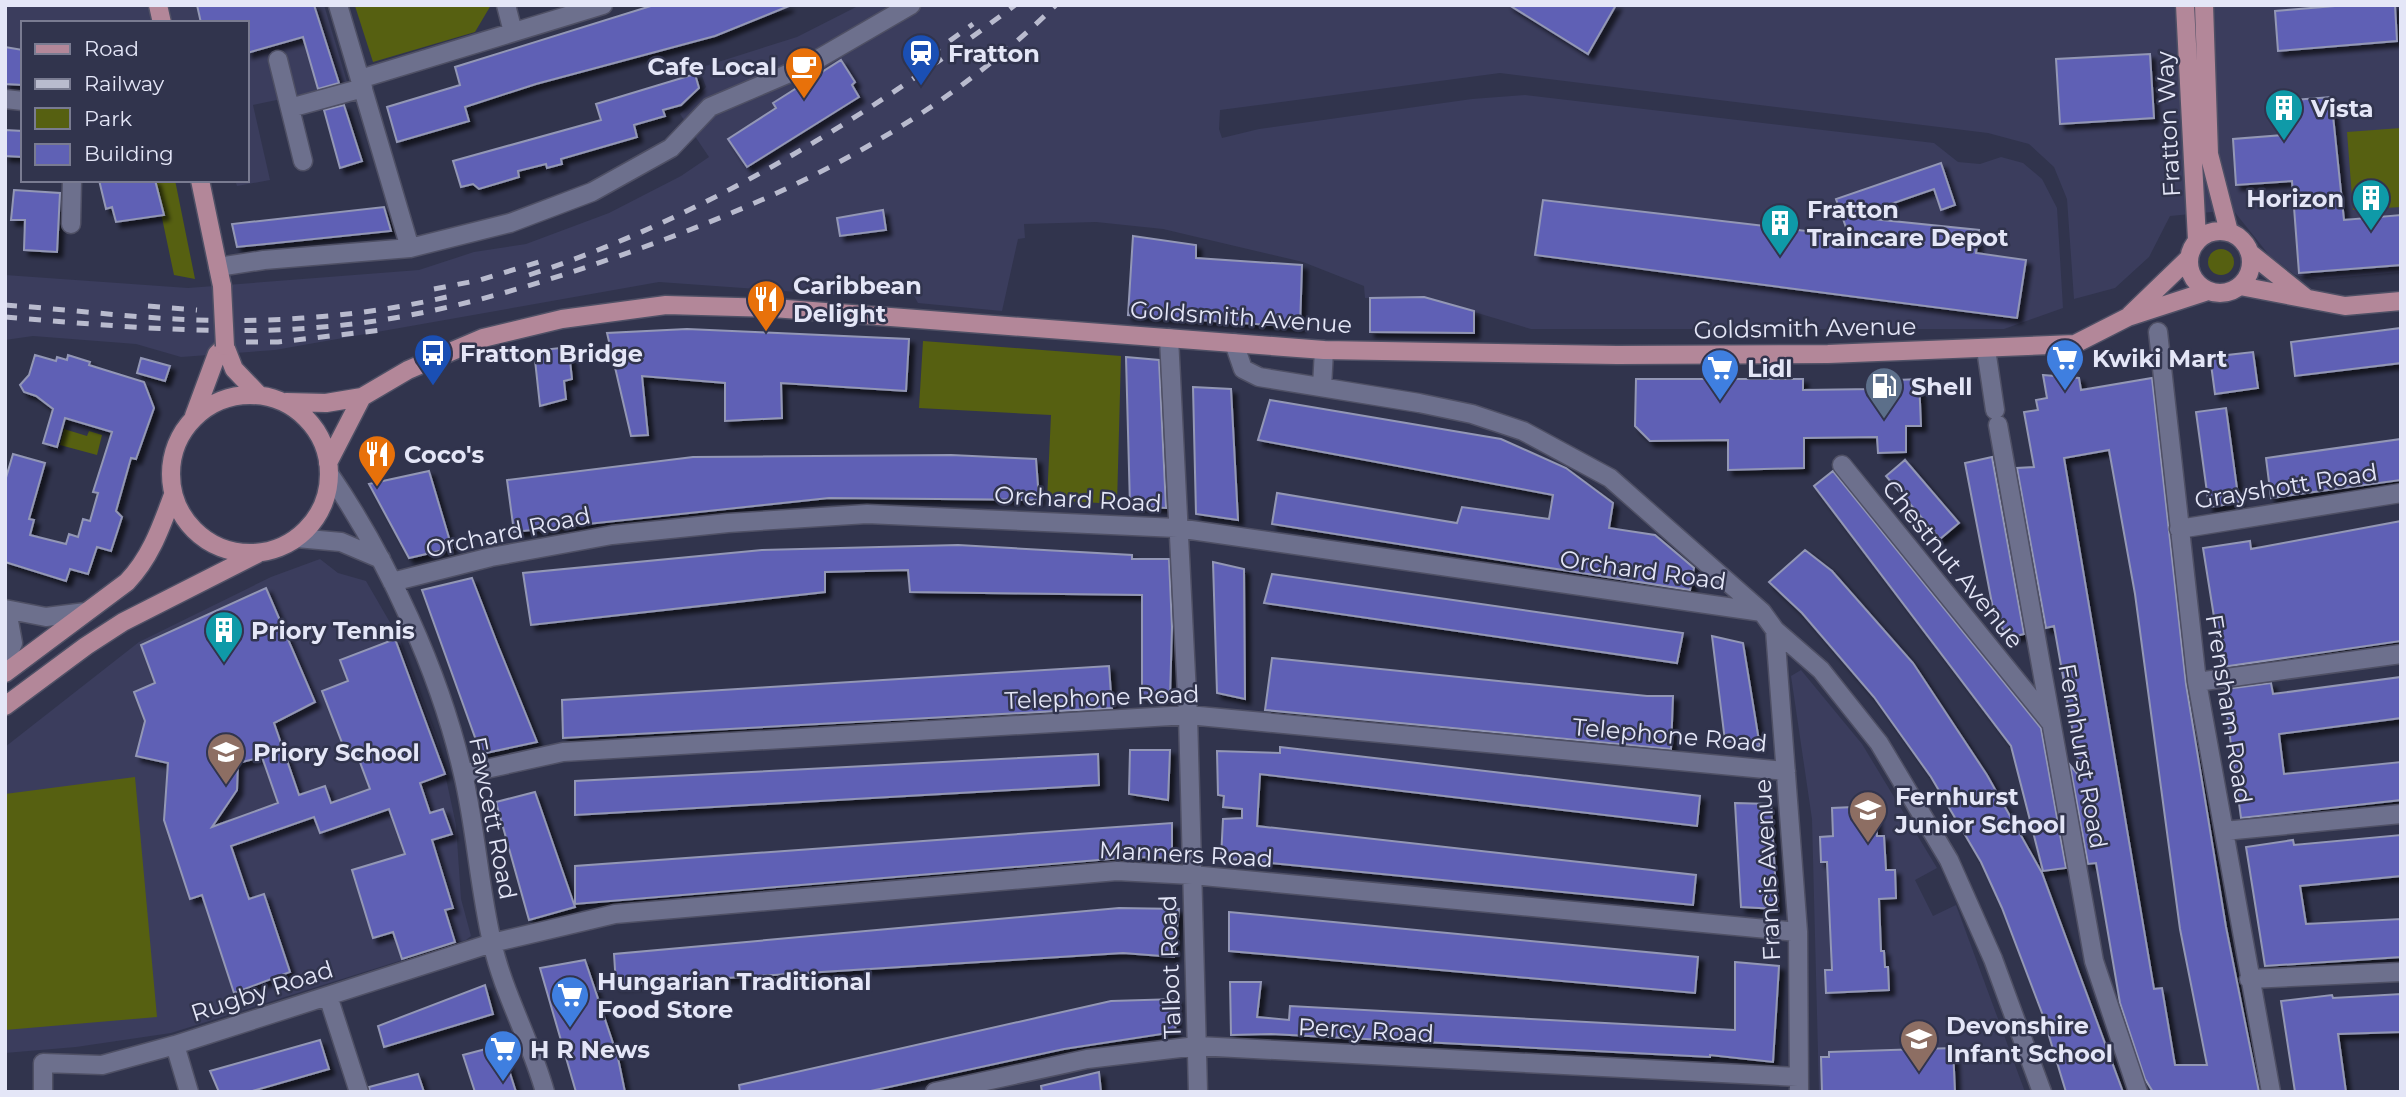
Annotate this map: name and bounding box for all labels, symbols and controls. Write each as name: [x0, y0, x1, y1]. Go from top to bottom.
legend: [21, 21, 248, 182]
station icon: Fratton: [900, 32, 942, 87]
text: Road: [84, 36, 139, 61]
place label: Fratton: [948, 39, 1040, 68]
cafe icon: Cafe Local: [783, 45, 825, 100]
street label: Fratton Way: [2150, 50, 2186, 198]
place label: Cafe Local: [647, 52, 777, 81]
text: Railway: [84, 71, 165, 96]
building icon: Vista: [2263, 87, 2305, 142]
place label: Vista: [2310, 94, 2374, 123]
text: Park: [84, 106, 132, 131]
text: Building: [84, 141, 174, 166]
building icon: Horizon: [2350, 177, 2392, 232]
place label: Horizon: [2246, 184, 2344, 213]
place label: Fratton Traincare Depot: [1807, 195, 2009, 252]
building icon: Fratton Traincare Depot: [1759, 202, 1801, 257]
place label: Caribbean Delight: [793, 271, 922, 328]
restaurant icon: Caribbean Delight: [745, 278, 787, 333]
street label: Goldsmith Avenue: [1129, 295, 1353, 339]
street label: Goldsmith Avenue: [1693, 312, 1917, 344]
bus stop icon: Fratton Bridge: [412, 332, 454, 387]
supermarket icon: Kwiki Mart: [2044, 337, 2086, 392]
place label: Fratton Bridge: [460, 339, 643, 368]
place label: Kwiki Mart: [2092, 344, 2228, 373]
supermarket icon: Lidl: [1699, 347, 1741, 402]
place label: Lidl: [1747, 354, 1793, 383]
fuel station icon: Shell: [1863, 365, 1905, 420]
place label: Shell: [1911, 372, 1973, 401]
restaurant icon: Coco's: [356, 433, 398, 488]
place label: Coco's: [404, 440, 485, 469]
street label: Grayshott Road: [2192, 457, 2380, 515]
street label: Chestnut Avenue: [1876, 474, 2030, 654]
street label: Orchard Road: [993, 480, 1163, 518]
street label: Orchard Road: [423, 500, 593, 564]
street label: Orchard Road: [1558, 544, 1728, 596]
building icon: Priory Tennis: [203, 609, 245, 664]
street label: Frensham Road: [2200, 612, 2258, 806]
place label: Priory Tennis: [251, 616, 415, 645]
street label: Fernhurst Road: [2052, 661, 2114, 851]
street label: Telephone Road: [1004, 679, 1200, 715]
street label: Telephone Road: [1571, 712, 1769, 758]
school or university icon: Priory School: [205, 731, 247, 786]
street label: Fawcett Road: [463, 734, 523, 902]
place label: Priory School: [253, 738, 420, 767]
street label: Francis Avenue: [1748, 778, 1786, 962]
place label: Fernhurst Junior School: [1894, 782, 2066, 839]
school or university icon: Fernhurst Junior School: [1847, 789, 1889, 844]
street label: Manners Road: [1098, 835, 1274, 873]
street label: Talbot Road: [1153, 895, 1187, 1039]
street label: Rugby Road: [187, 954, 337, 1028]
place label: Hungarian Traditional Food Store: [597, 967, 872, 1024]
supermarket icon: Hungarian Traditional Food Store: [549, 974, 591, 1029]
place label: Devonshire Infant School: [1946, 1011, 2113, 1068]
street label: Percy Road: [1297, 1012, 1435, 1048]
school or university icon: Devonshire Infant School: [1898, 1018, 1940, 1073]
supermarket icon: H R News: [482, 1028, 524, 1083]
place label: H R News: [530, 1035, 650, 1064]

